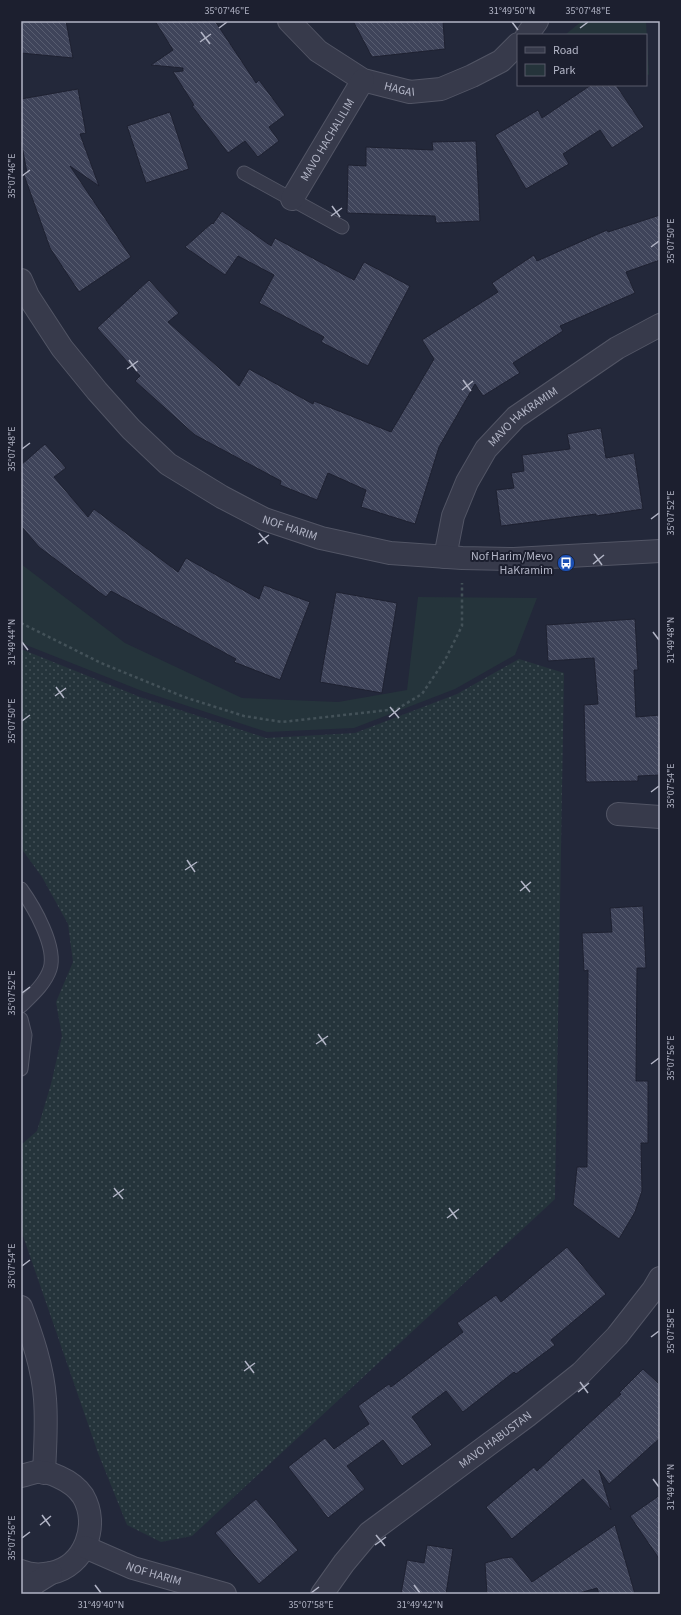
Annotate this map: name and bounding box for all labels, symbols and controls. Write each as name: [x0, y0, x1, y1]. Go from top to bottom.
text: 35°07'46"E: [204, 4, 250, 18]
text: 31°49'50"N: [489, 4, 535, 18]
text: 35°07'48"E: [565, 4, 611, 18]
legend: [517, 34, 647, 86]
text: Road: [553, 42, 579, 59]
text: Park: [553, 62, 575, 79]
street label: HAGAI: [382, 77, 416, 101]
street label: MAVO HACHALILIM: [296, 95, 359, 184]
text: 35°07'46"E: [5, 153, 19, 199]
text: 35°07'50"E: [664, 218, 678, 264]
street label: MAVO HAKRAMIM: [484, 382, 561, 450]
text: 35°07'48"E: [5, 426, 19, 472]
text: 35°07'52"E: [664, 490, 678, 536]
street label: NOF HARIM: [260, 511, 320, 545]
place label: Nof Harim/Mevo HaKramim: [471, 548, 553, 579]
bus stop icon: Nof Harim/Mevo HaKramim: [556, 553, 576, 573]
text: 31°49'48"N: [664, 617, 678, 663]
text: 31°49'44"N: [5, 619, 19, 665]
text: 35°07'50"E: [5, 698, 19, 744]
text: 35°07'54"E: [664, 763, 678, 809]
text: 35°07'52"E: [5, 970, 19, 1016]
text: 35°07'56"E: [664, 1035, 678, 1081]
text: 35°07'54"E: [5, 1243, 19, 1289]
text: 35°07'58"E: [664, 1308, 678, 1354]
street label: MAVO HABUSTAN: [455, 1407, 535, 1472]
text: 31°49'44"N: [664, 1464, 678, 1510]
text: 35°07'56"E: [5, 1515, 19, 1561]
street label: NOF HARIM: [123, 1557, 184, 1590]
text: 31°49'40"N: [78, 1598, 124, 1612]
text: 35°07'58"E: [288, 1598, 334, 1612]
text: 31°49'42"N: [397, 1598, 443, 1612]

